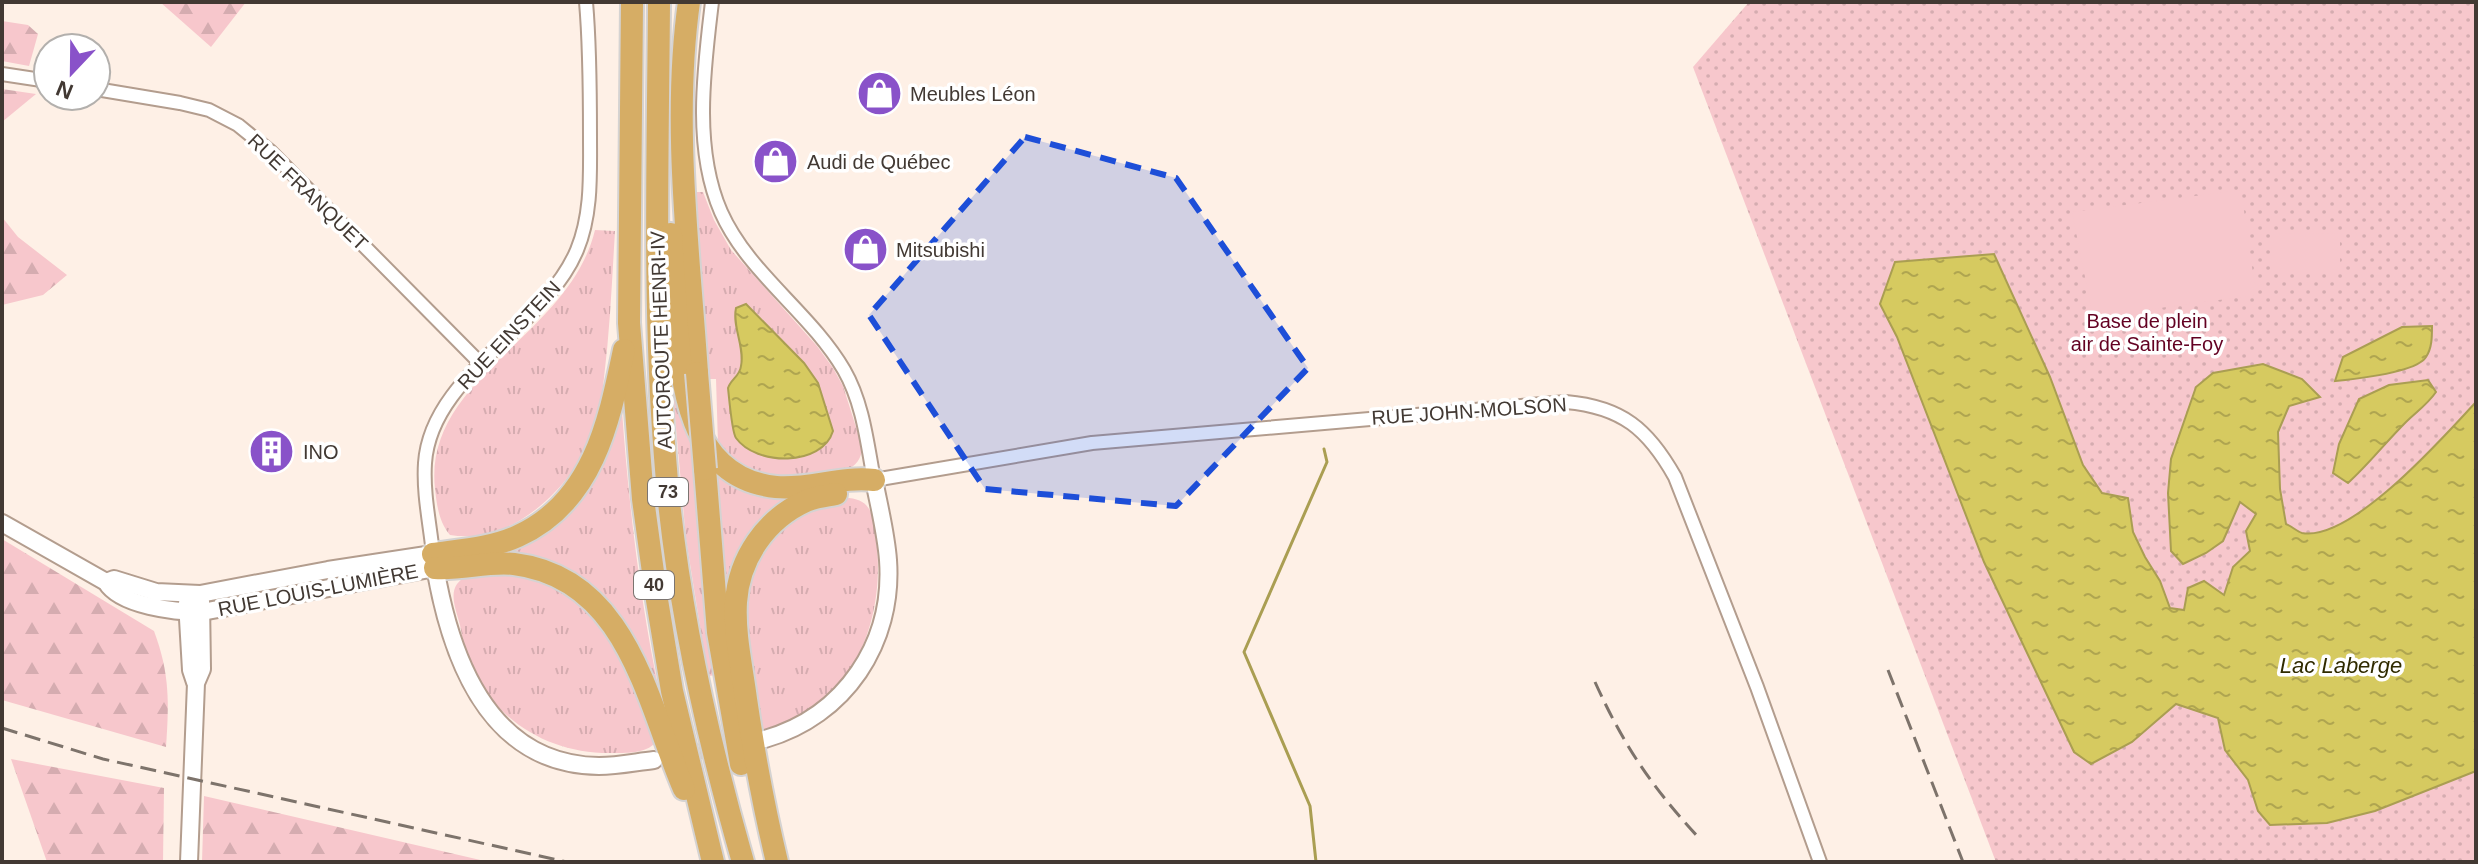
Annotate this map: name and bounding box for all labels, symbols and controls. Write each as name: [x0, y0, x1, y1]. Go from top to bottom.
north arrow: [32, 32, 112, 112]
shop icon: Meubles Léon: [855, 70, 903, 118]
text: N: [53, 76, 77, 105]
place label: Meubles Léon: [910, 83, 1036, 105]
street label: RUE FRANQUET: [244, 129, 372, 255]
shop icon: Audi de Québec: [752, 138, 800, 186]
place label: Audi de Québec: [807, 151, 950, 173]
shop icon: Mitsubishi: [841, 226, 889, 274]
street label: AUTOROUTE HENRI-IV: [646, 230, 676, 450]
place label: Mitsubishi: [896, 239, 985, 261]
street label: RUE EINSTEIN: [453, 276, 565, 394]
park label: Base de plein air de Sainte-Foy: [2071, 310, 2223, 355]
street label: RUE JOHN-MOLSON: [1371, 393, 1567, 429]
building icon: INO: [248, 428, 296, 476]
place label: INO: [303, 441, 339, 463]
road number: 73: [648, 478, 688, 506]
street label: RUE LOUIS-LUMIÈRE: [216, 560, 420, 620]
road number: 40: [634, 571, 674, 599]
water label: Lac Laberge: [2280, 653, 2402, 678]

